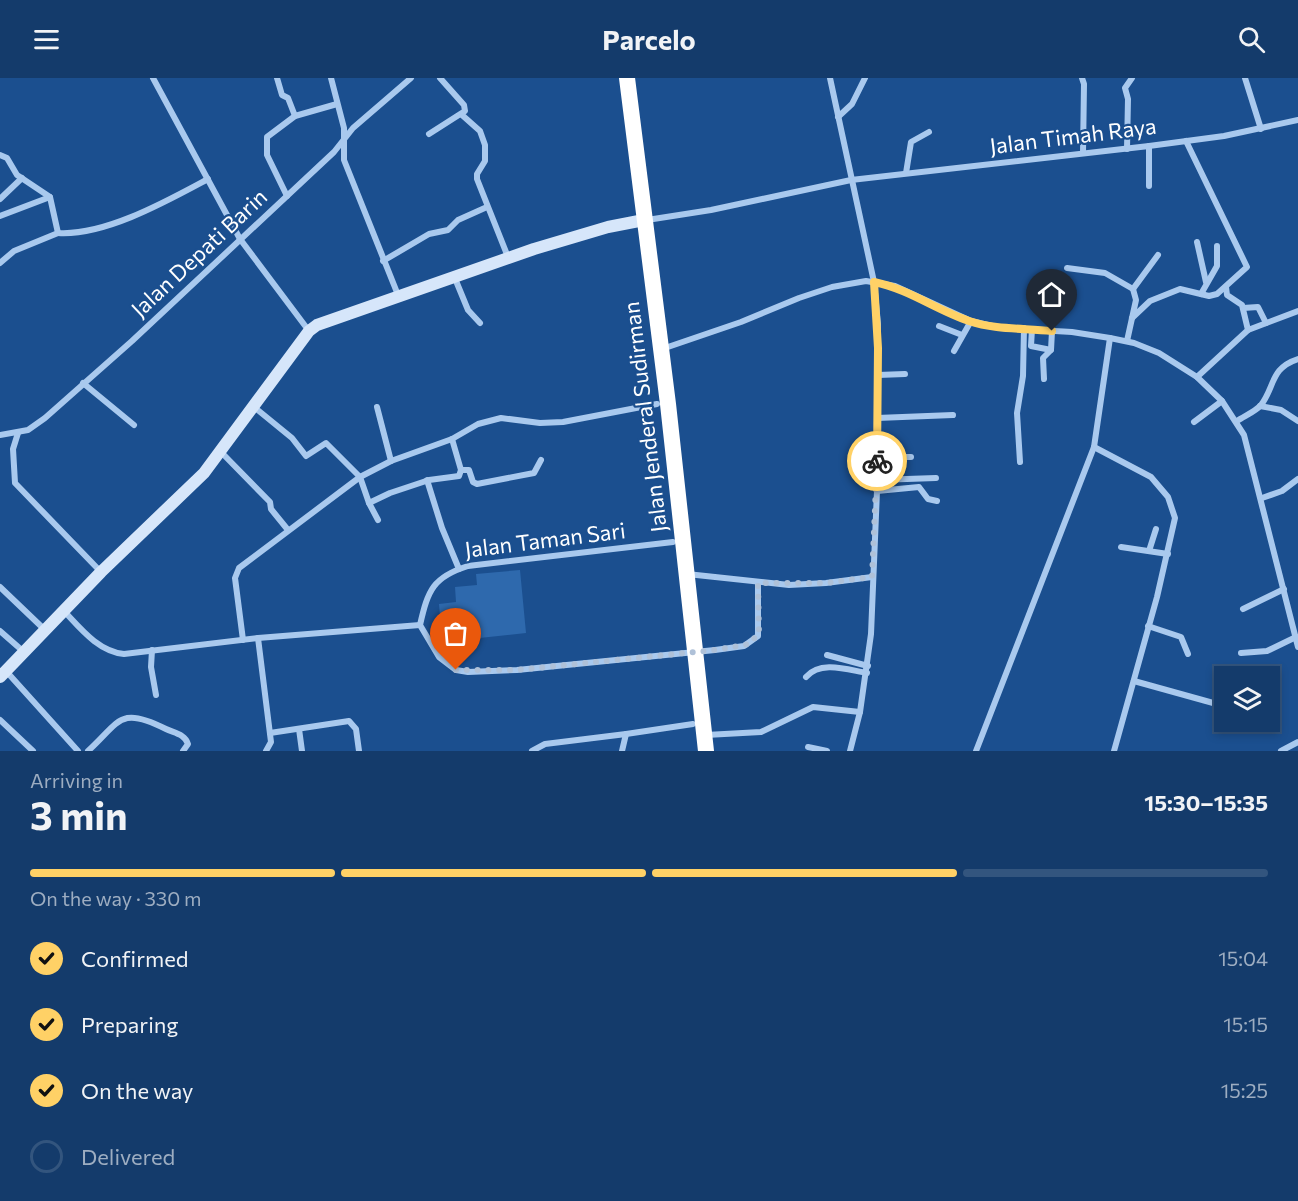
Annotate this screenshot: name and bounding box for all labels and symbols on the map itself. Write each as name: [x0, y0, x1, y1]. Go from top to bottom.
street label: Jalan Timah Raya: [988, 112, 1158, 159]
street label: Jalan Depati Barin: [125, 183, 272, 322]
pin: [1026, 269, 1077, 331]
street label: Jalan Jenderal Sudirman: [617, 300, 672, 534]
courier: [847, 431, 907, 491]
street label: Jalan Taman Sari: [463, 516, 627, 563]
pin: [430, 608, 481, 670]

